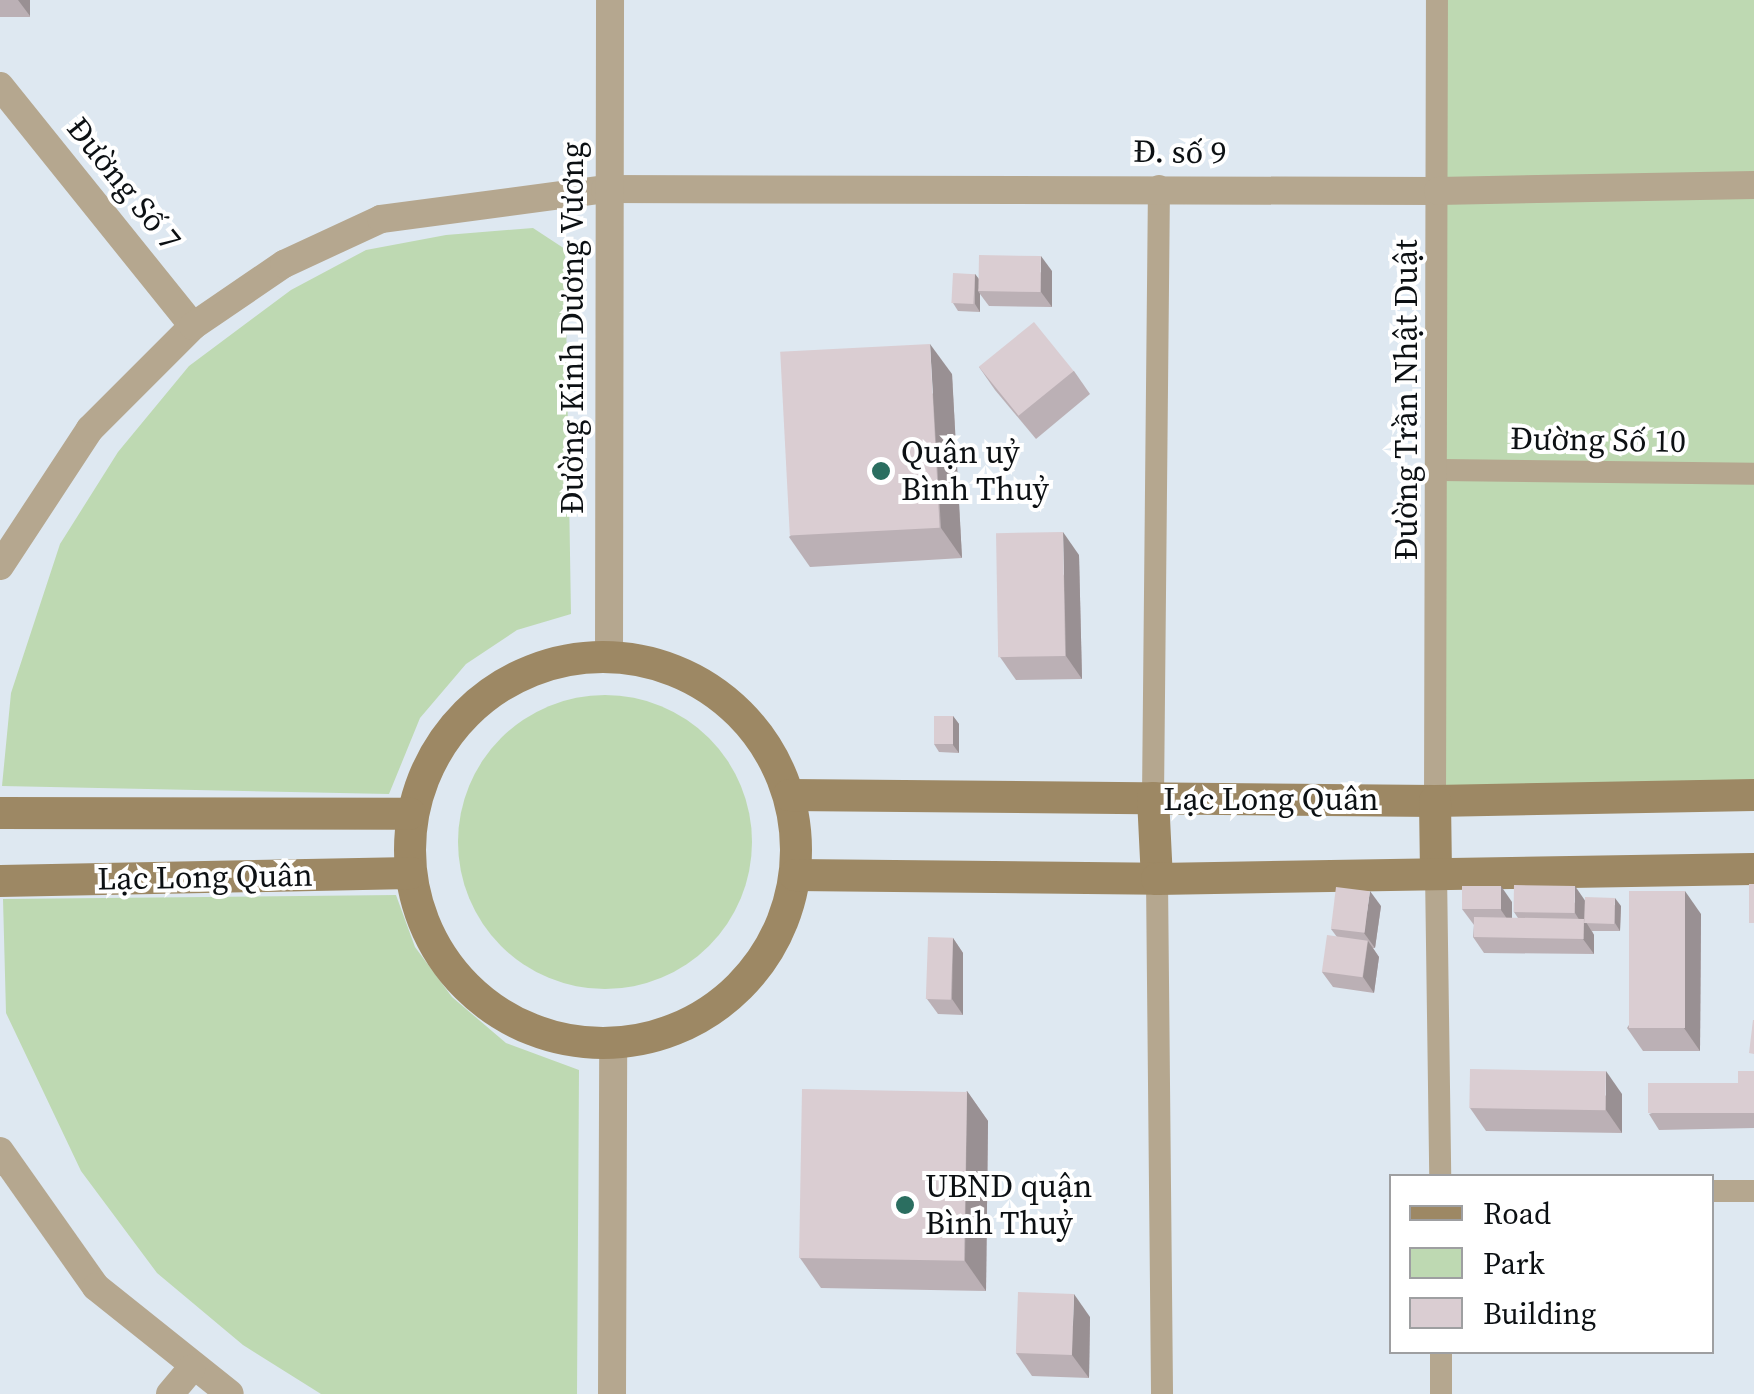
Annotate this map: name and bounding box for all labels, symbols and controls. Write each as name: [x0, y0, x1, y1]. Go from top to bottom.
street label: Đường Số 7: [59, 110, 189, 258]
street label: Đ. số 9: [1133, 132, 1227, 172]
street label: Đường Kinh Dương Vương: [553, 141, 591, 515]
street label: Đường Trần Nhật Duật: [1387, 239, 1425, 561]
street label: Đường Số 10: [1510, 419, 1686, 461]
place label: Quận uỷ Bình Thuỷ: [901, 434, 1050, 509]
marker: Quận uỷ Bình Thuỷ: [870, 460, 892, 482]
street label: Lạc Long Quân: [1163, 780, 1379, 818]
street label: Lạc Long Quân: [97, 856, 313, 898]
place label: UBND quận Bình Thuỷ: [925, 1168, 1092, 1243]
legend: [1389, 1174, 1714, 1354]
text: Road: [1483, 1193, 1551, 1234]
marker: UBND quận Bình Thuỷ: [894, 1194, 916, 1216]
text: Park: [1483, 1243, 1545, 1284]
text: Building: [1483, 1293, 1596, 1334]

